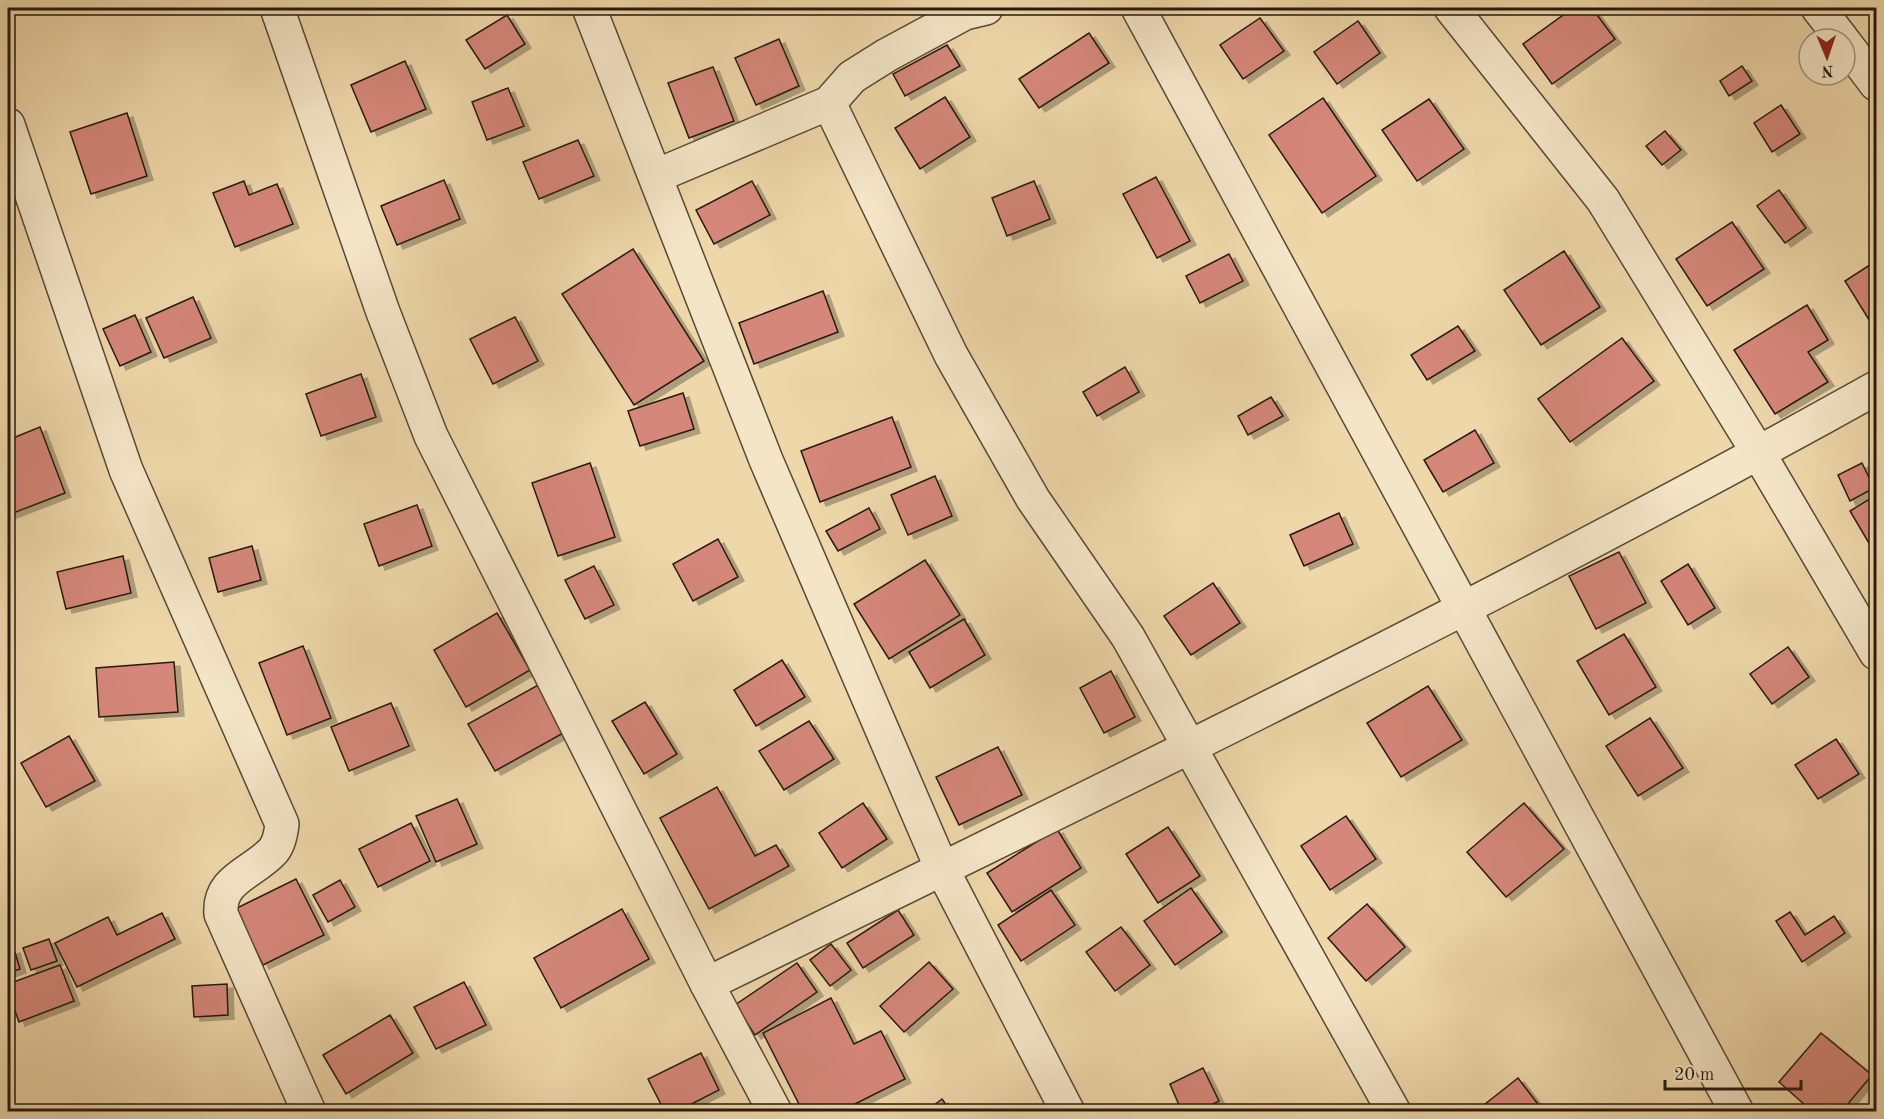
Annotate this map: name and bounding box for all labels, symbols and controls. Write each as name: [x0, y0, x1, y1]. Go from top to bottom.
north arrow: [1797, 27, 1857, 87]
text: N: [1820, 62, 1834, 78]
scale bar: [1665, 1053, 1802, 1091]
text: 20 m: [1674, 1066, 1714, 1084]

